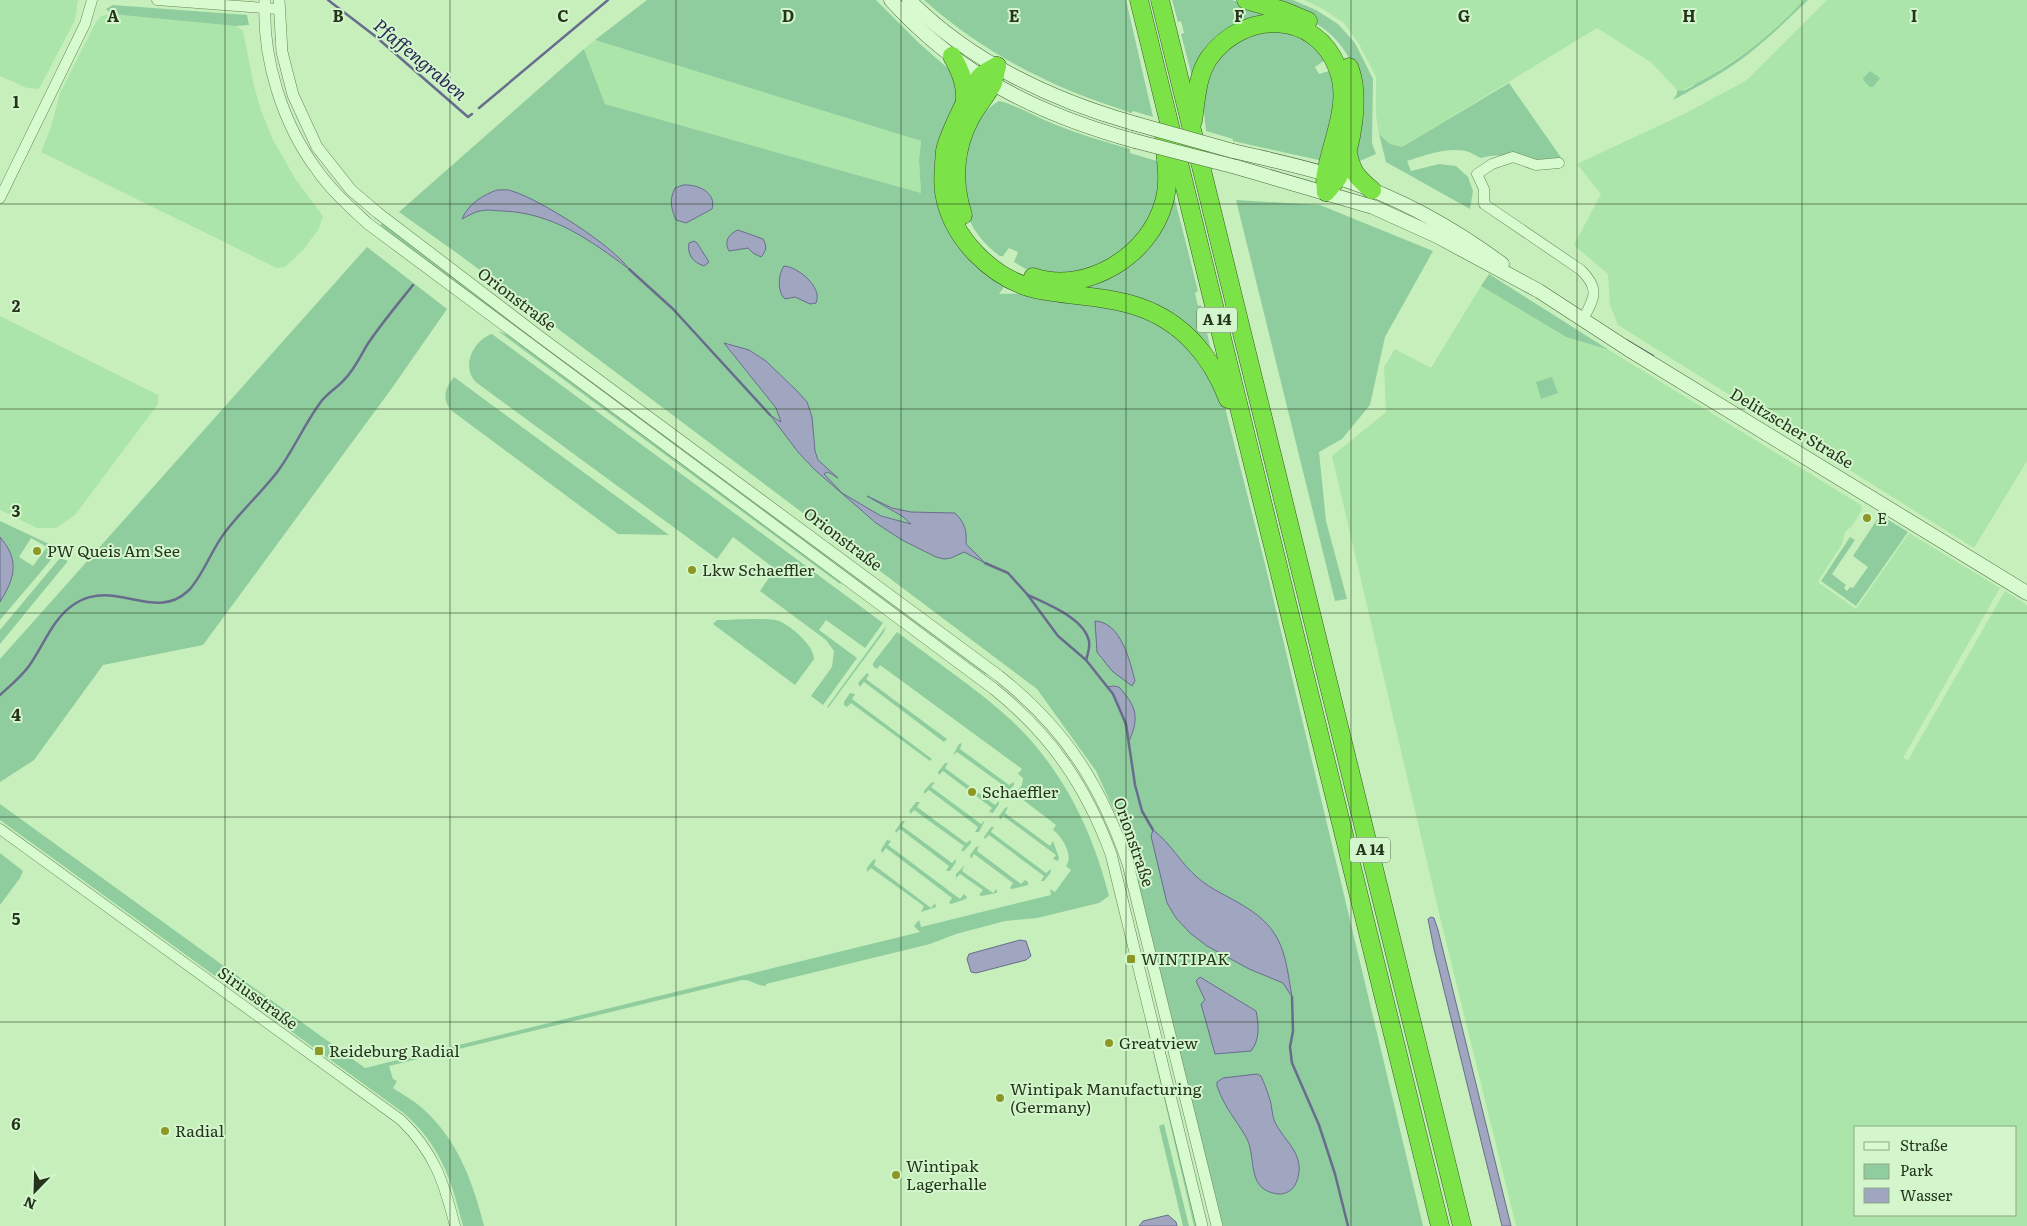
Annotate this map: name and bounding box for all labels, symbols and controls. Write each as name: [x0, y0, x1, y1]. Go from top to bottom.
text: A: [107, 3, 119, 27]
text: B: [332, 3, 344, 27]
text: C: [557, 3, 569, 27]
text: D: [782, 3, 794, 27]
text: E: [1009, 3, 1020, 27]
text: F: [1234, 3, 1244, 27]
text: G: [1458, 3, 1470, 27]
text: H: [1682, 3, 1696, 27]
text: I: [1911, 3, 1917, 27]
water label: Pfaffengraben: [368, 12, 474, 106]
text: 1: [13, 89, 20, 113]
street label: Orionstraße: [473, 261, 562, 336]
text: 2: [12, 293, 21, 317]
road number: A 14: [1197, 308, 1237, 332]
street label: Delitzscher Straße: [1726, 381, 1859, 474]
text: 3: [12, 498, 21, 522]
street label: Orionstraße: [799, 501, 888, 576]
place label: E: [1877, 505, 1887, 529]
marker: E: [1861, 512, 1873, 524]
place label: PW Queis Am See: [47, 538, 180, 562]
marker: PW Queis Am See: [31, 545, 43, 557]
place label: Lkw Schaeffler: [702, 557, 815, 581]
marker: Lkw Schaeffler: [686, 564, 698, 576]
text: 4: [11, 702, 21, 726]
place label: Schaeffler: [982, 779, 1059, 803]
marker: Schaeffler: [966, 786, 978, 798]
street label: Orionstraße: [1108, 794, 1161, 890]
road number: A 14: [1350, 838, 1390, 862]
text: 5: [12, 906, 21, 930]
place label: WINTIPAK: [1141, 946, 1229, 970]
marker: WINTIPAK: [1125, 953, 1137, 965]
street label: Siriusstraße: [214, 960, 304, 1034]
place label: Greatview: [1119, 1030, 1198, 1054]
marker: Greatview: [1103, 1037, 1115, 1049]
place label: Reideburg Radial: [329, 1038, 460, 1062]
marker: Reideburg Radial: [313, 1045, 325, 1057]
place label: Wintipak Manufacturing (Germany): [1010, 1076, 1202, 1118]
marker: Wintipak Manufacturing (Germany): [994, 1092, 1006, 1104]
text: 6: [11, 1111, 21, 1135]
place label: Radial: [175, 1118, 224, 1142]
marker: Radial: [159, 1125, 171, 1137]
legend: [1854, 1126, 2017, 1216]
text: Straße: [1900, 1133, 1948, 1156]
place label: Wintipak Lagerhalle: [906, 1153, 987, 1195]
text: Park: [1900, 1158, 1934, 1181]
north arrow: [10, 1166, 60, 1216]
marker: Wintipak Lagerhalle: [890, 1169, 902, 1181]
text: Wasser: [1900, 1183, 1952, 1206]
text: N: [20, 1192, 39, 1215]

